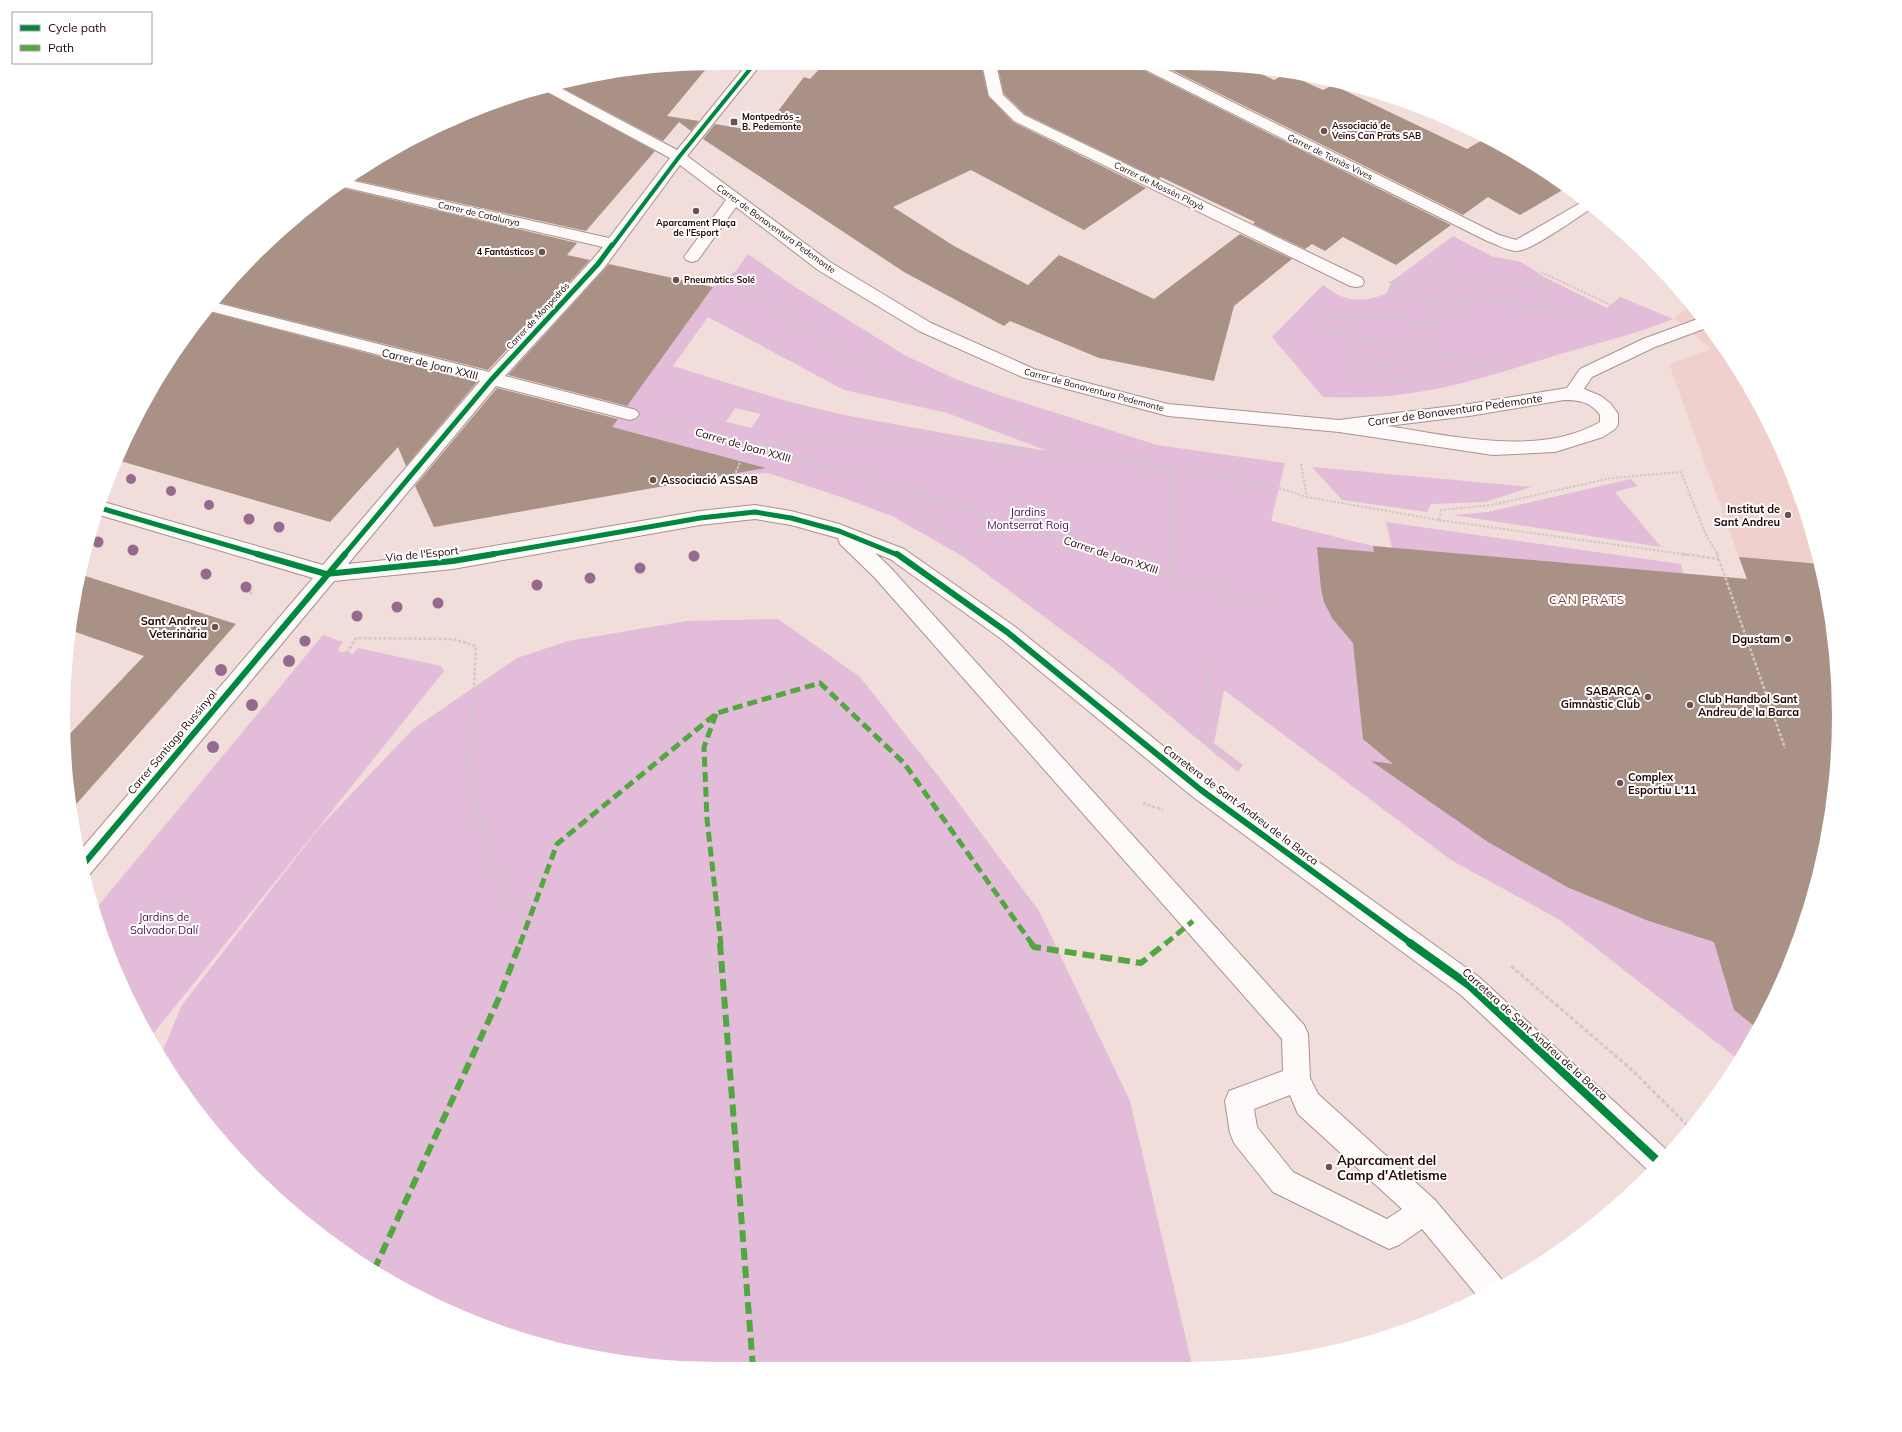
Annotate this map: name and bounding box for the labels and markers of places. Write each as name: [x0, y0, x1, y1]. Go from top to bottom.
place label: Montpedrós - B. Pedemonte: [742, 111, 801, 132]
marker: Montpedrós - B. Pedemonte: [729, 117, 739, 127]
place label: Associació de Veïns Can Prats SAB: [1331, 120, 1421, 141]
marker: Associació de Veïns Can Prats SAB: [1319, 126, 1329, 136]
marker: Aparcament Plaça de l'Esport: [691, 206, 701, 216]
place label: Aparcament Plaça de l'Esport: [656, 217, 736, 238]
place label: 4 Fantásticos: [477, 246, 534, 257]
marker: 4 Fantásticos: [537, 247, 547, 257]
place label: Pneumàtics Solé: [684, 274, 755, 285]
marker: Pneumàtics Solé: [671, 275, 681, 285]
place label: Associació ASSAB: [661, 473, 758, 487]
marker: Associació ASSAB: [648, 475, 658, 485]
place label: Institut de Sant Andreu: [1714, 502, 1780, 529]
marker: Institut de Sant Andreu: [1783, 510, 1793, 520]
place label: Sant Andreu Veterinària: [141, 614, 207, 641]
marker: Sant Andreu Veterinària: [210, 622, 220, 632]
place label: Dgustam: [1732, 632, 1780, 646]
marker: Dgustam: [1783, 634, 1793, 644]
place label: SABARCA Gimnàstic Club: [1561, 684, 1641, 711]
marker: SABARCA Gimnàstic Club: [1643, 692, 1653, 702]
place label: Club Handbol Sant Andreu de la Barca: [1698, 692, 1799, 719]
marker: Club Handbol Sant Andreu de la Barca: [1685, 700, 1695, 710]
place label: Complex Esportiu L'11: [1628, 770, 1697, 797]
marker: Complex Esportiu L'11: [1615, 778, 1625, 788]
place label: Aparcament del Camp d'Atletisme: [1337, 1152, 1447, 1183]
marker: Aparcament del Camp d'Atletisme: [1324, 1162, 1334, 1172]

